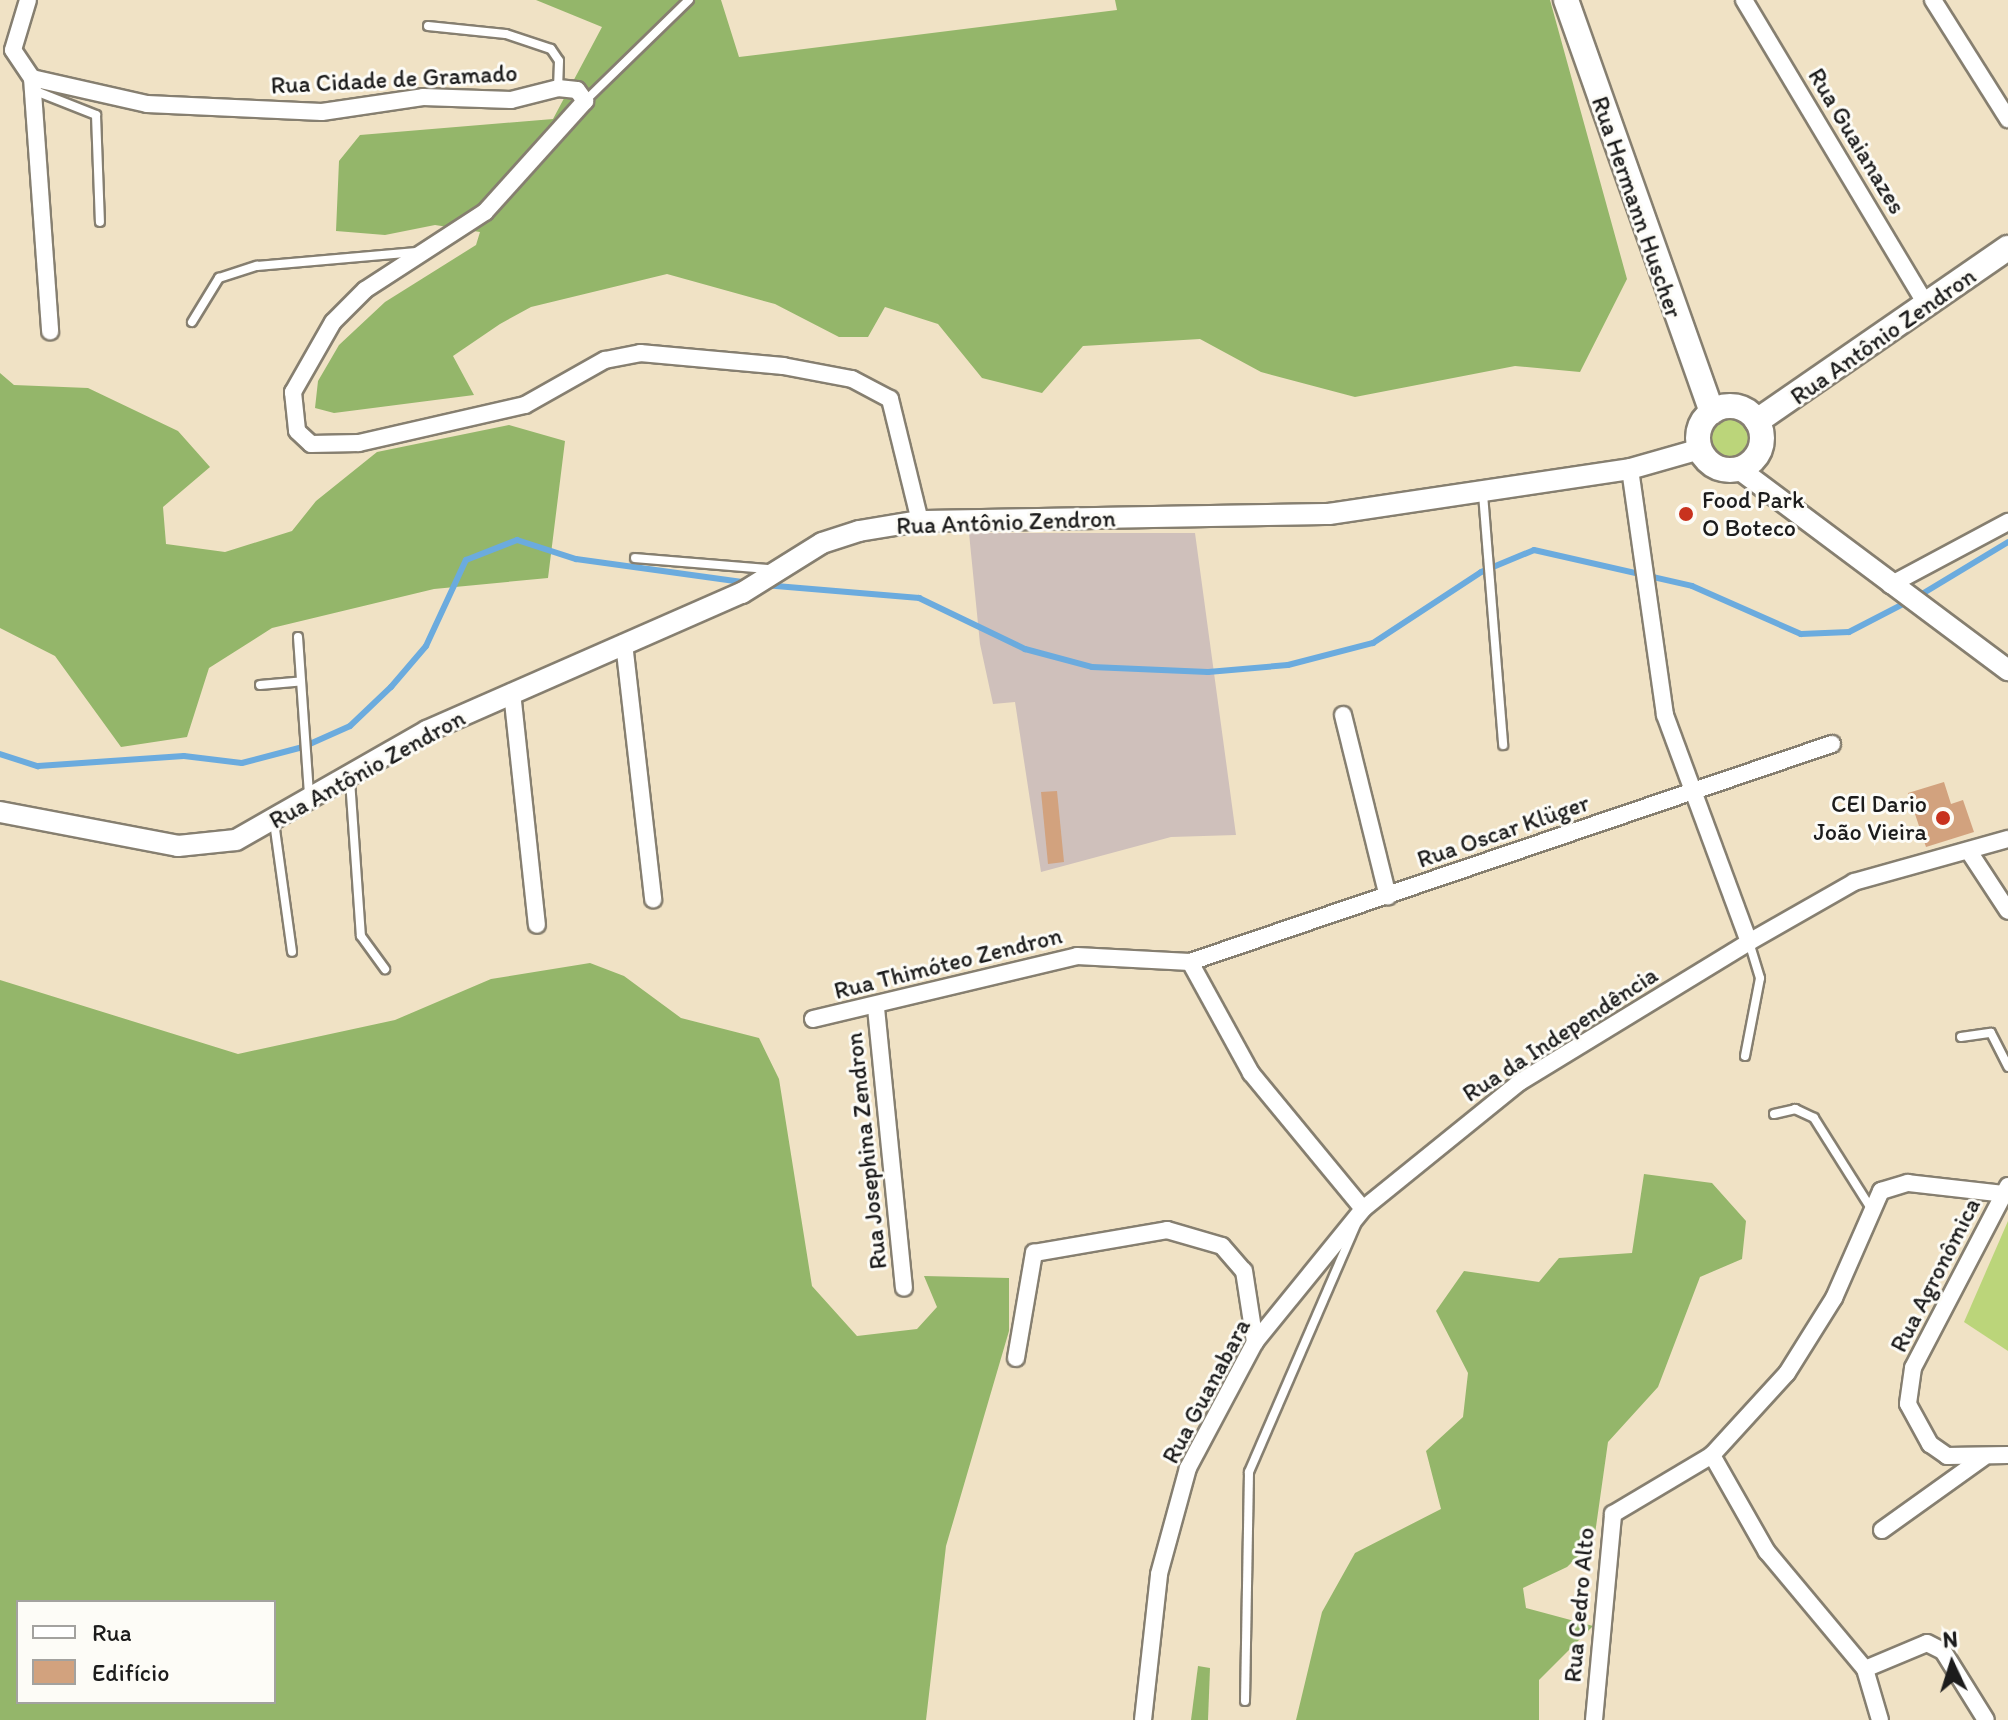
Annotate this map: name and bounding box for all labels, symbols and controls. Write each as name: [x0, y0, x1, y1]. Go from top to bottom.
street label: Rua Cidade de Gramado: [270, 58, 518, 100]
street label: Rua Guaianazes: [1802, 63, 1912, 219]
street label: Rua Hermann Huscher: [1586, 93, 1688, 321]
street label: Rua Antônio Zendron: [1785, 261, 1981, 411]
place label: Food Park O Boteco: [1702, 486, 1804, 542]
street label: Rua Antônio Zendron: [896, 504, 1116, 540]
marker: Food Park O Boteco: [1677, 505, 1695, 523]
street label: Rua Antônio Zendron: [264, 703, 470, 835]
street label: Rua Oscar Klüger: [1413, 788, 1593, 874]
place label: CEI Dario João Vieira: [1814, 790, 1927, 846]
marker: CEI Dario João Vieira: [1934, 809, 1952, 827]
street label: Rua Thimóteo Zendron: [831, 921, 1065, 1005]
street label: Rua da Independência: [1456, 960, 1664, 1108]
street label: Rua Josephina Zendron: [839, 1030, 893, 1272]
street label: Rua Agronômica: [1884, 1193, 1986, 1357]
street label: Rua Guanabara: [1156, 1314, 1256, 1468]
street label: Rua Cedro Alto: [1558, 1526, 1600, 1684]
legend: [16, 1600, 276, 1704]
text: Rua: [92, 1618, 132, 1647]
north arrow: [1912, 1624, 1992, 1704]
text: N: [1942, 1626, 1959, 1654]
text: Edifício: [92, 1658, 169, 1687]

